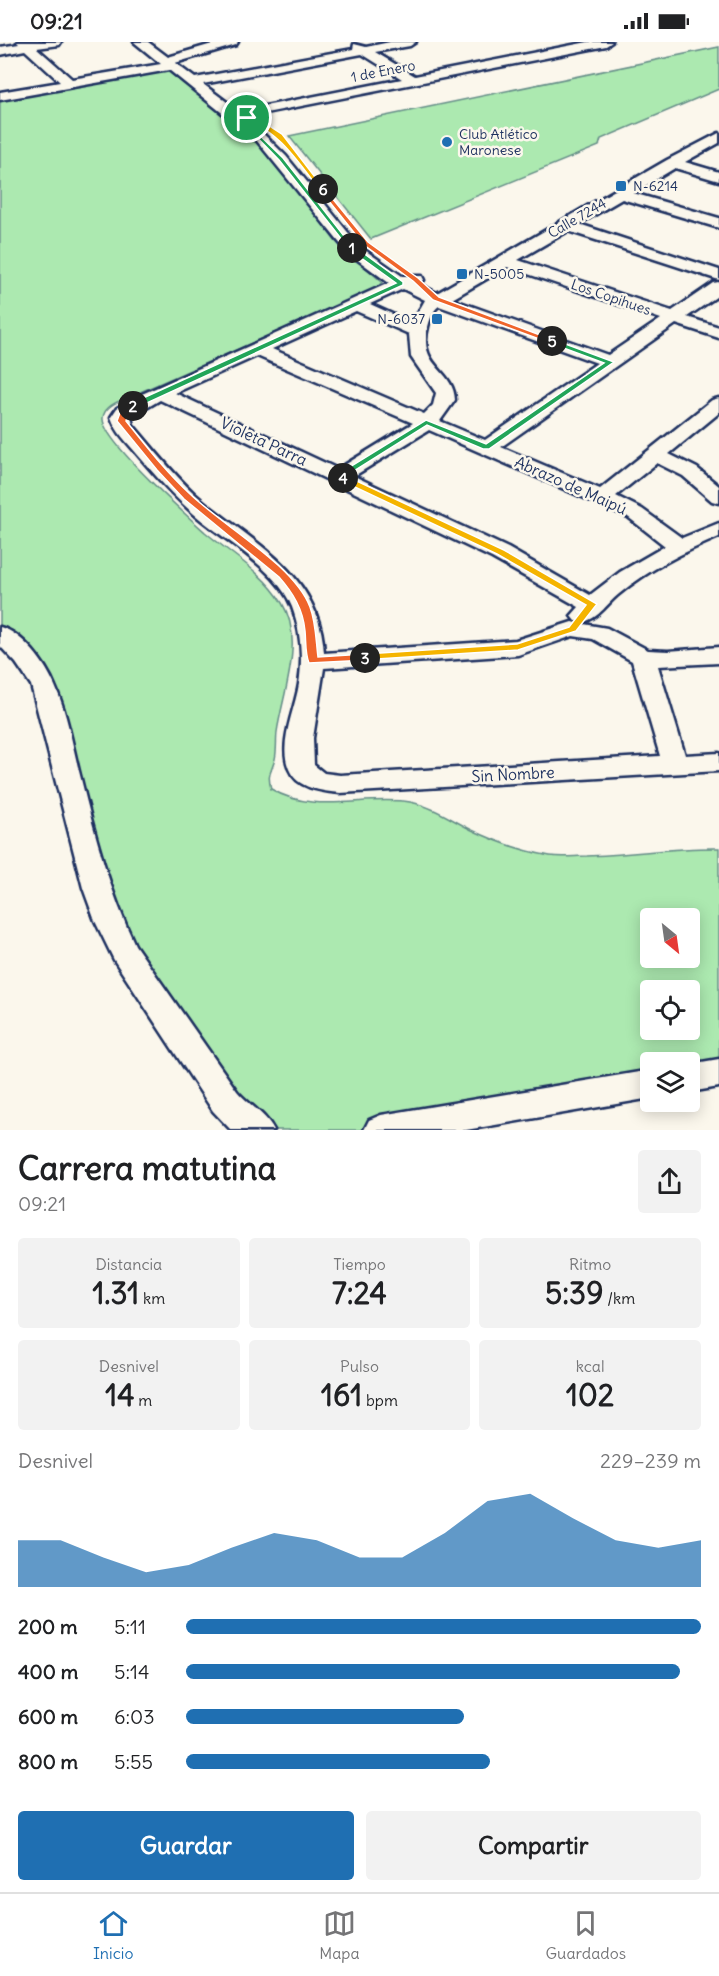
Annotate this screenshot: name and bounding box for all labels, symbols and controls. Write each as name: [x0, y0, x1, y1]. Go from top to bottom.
text: 09:21: [30, 7, 83, 35]
street label: 1 de Enero: [349, 56, 417, 86]
pin: [221, 92, 272, 143]
icon: arrive: [230, 101, 263, 134]
place label: Club Atlético Maronese: [459, 125, 538, 159]
marker: Club Atlético Maronese: [440, 135, 454, 149]
pin: 6: [308, 174, 338, 204]
place label: N-6214: [633, 177, 678, 195]
text: 6: [318, 179, 328, 199]
marker: N-6214: [614, 179, 628, 193]
street label: Calle 7244: [544, 194, 610, 242]
pin: 1: [337, 233, 367, 263]
text: 1: [349, 238, 355, 258]
place label: N-5005: [474, 265, 524, 283]
marker: N-5005: [455, 267, 469, 281]
street label: Los Copihues: [569, 275, 653, 319]
place label: N-6037: [377, 310, 425, 328]
marker: N-6037: [430, 312, 444, 326]
pin: 5: [537, 326, 567, 356]
text: 5: [547, 331, 557, 351]
pin: 2: [118, 391, 148, 421]
text: 2: [129, 396, 137, 416]
street label: Violeta Parra: [217, 412, 311, 470]
street label: Abrazo de Maipú: [512, 451, 630, 519]
pin: 4: [328, 463, 358, 493]
text: 4: [338, 468, 348, 488]
pin: 3: [350, 643, 380, 673]
text: 3: [360, 648, 370, 668]
street label: Sin Nombre: [471, 762, 555, 786]
north arrow: [640, 908, 700, 968]
map controls: [640, 908, 700, 1112]
button: locate: [640, 980, 700, 1040]
button: layers: [640, 1052, 700, 1112]
text: Carrera matutina: [18, 1147, 276, 1189]
button: share: [638, 1150, 701, 1213]
text: 09:21: [18, 1191, 66, 1216]
text: Distancia: [95, 1254, 162, 1274]
text: Tiempo: [333, 1254, 386, 1274]
text: Ritmo: [569, 1254, 611, 1274]
text: 1.31: [92, 1274, 139, 1312]
text: 7:24: [332, 1274, 387, 1312]
text: 5:39: [545, 1274, 603, 1312]
text: km: [139, 1288, 165, 1308]
text: /km: [603, 1288, 635, 1308]
text: Desnivel: [99, 1356, 159, 1376]
text: Pulso: [340, 1356, 379, 1376]
text: kcal: [576, 1356, 605, 1376]
text: 14: [105, 1376, 135, 1414]
text: 161: [321, 1376, 362, 1414]
text: 102: [566, 1376, 614, 1414]
text: m: [135, 1390, 152, 1410]
text: bpm: [362, 1390, 398, 1410]
text: Desnivel: [18, 1448, 93, 1473]
text: 229–239 m: [600, 1448, 701, 1473]
text: 200 m: [18, 1614, 78, 1639]
text: 5:11: [114, 1614, 146, 1639]
text: 400 m: [18, 1659, 78, 1684]
text: 5:14: [114, 1659, 150, 1684]
text: 600 m: [18, 1704, 78, 1729]
text: 6:03: [114, 1704, 155, 1729]
text: 800 m: [18, 1749, 78, 1774]
text: 5:55: [114, 1749, 153, 1774]
button: Guardar: [18, 1811, 354, 1880]
button: Compartir: [366, 1811, 701, 1880]
tab: Inicio: [93, 1907, 133, 1963]
tab: Mapa: [319, 1907, 360, 1963]
tab: Guardados: [546, 1907, 626, 1963]

